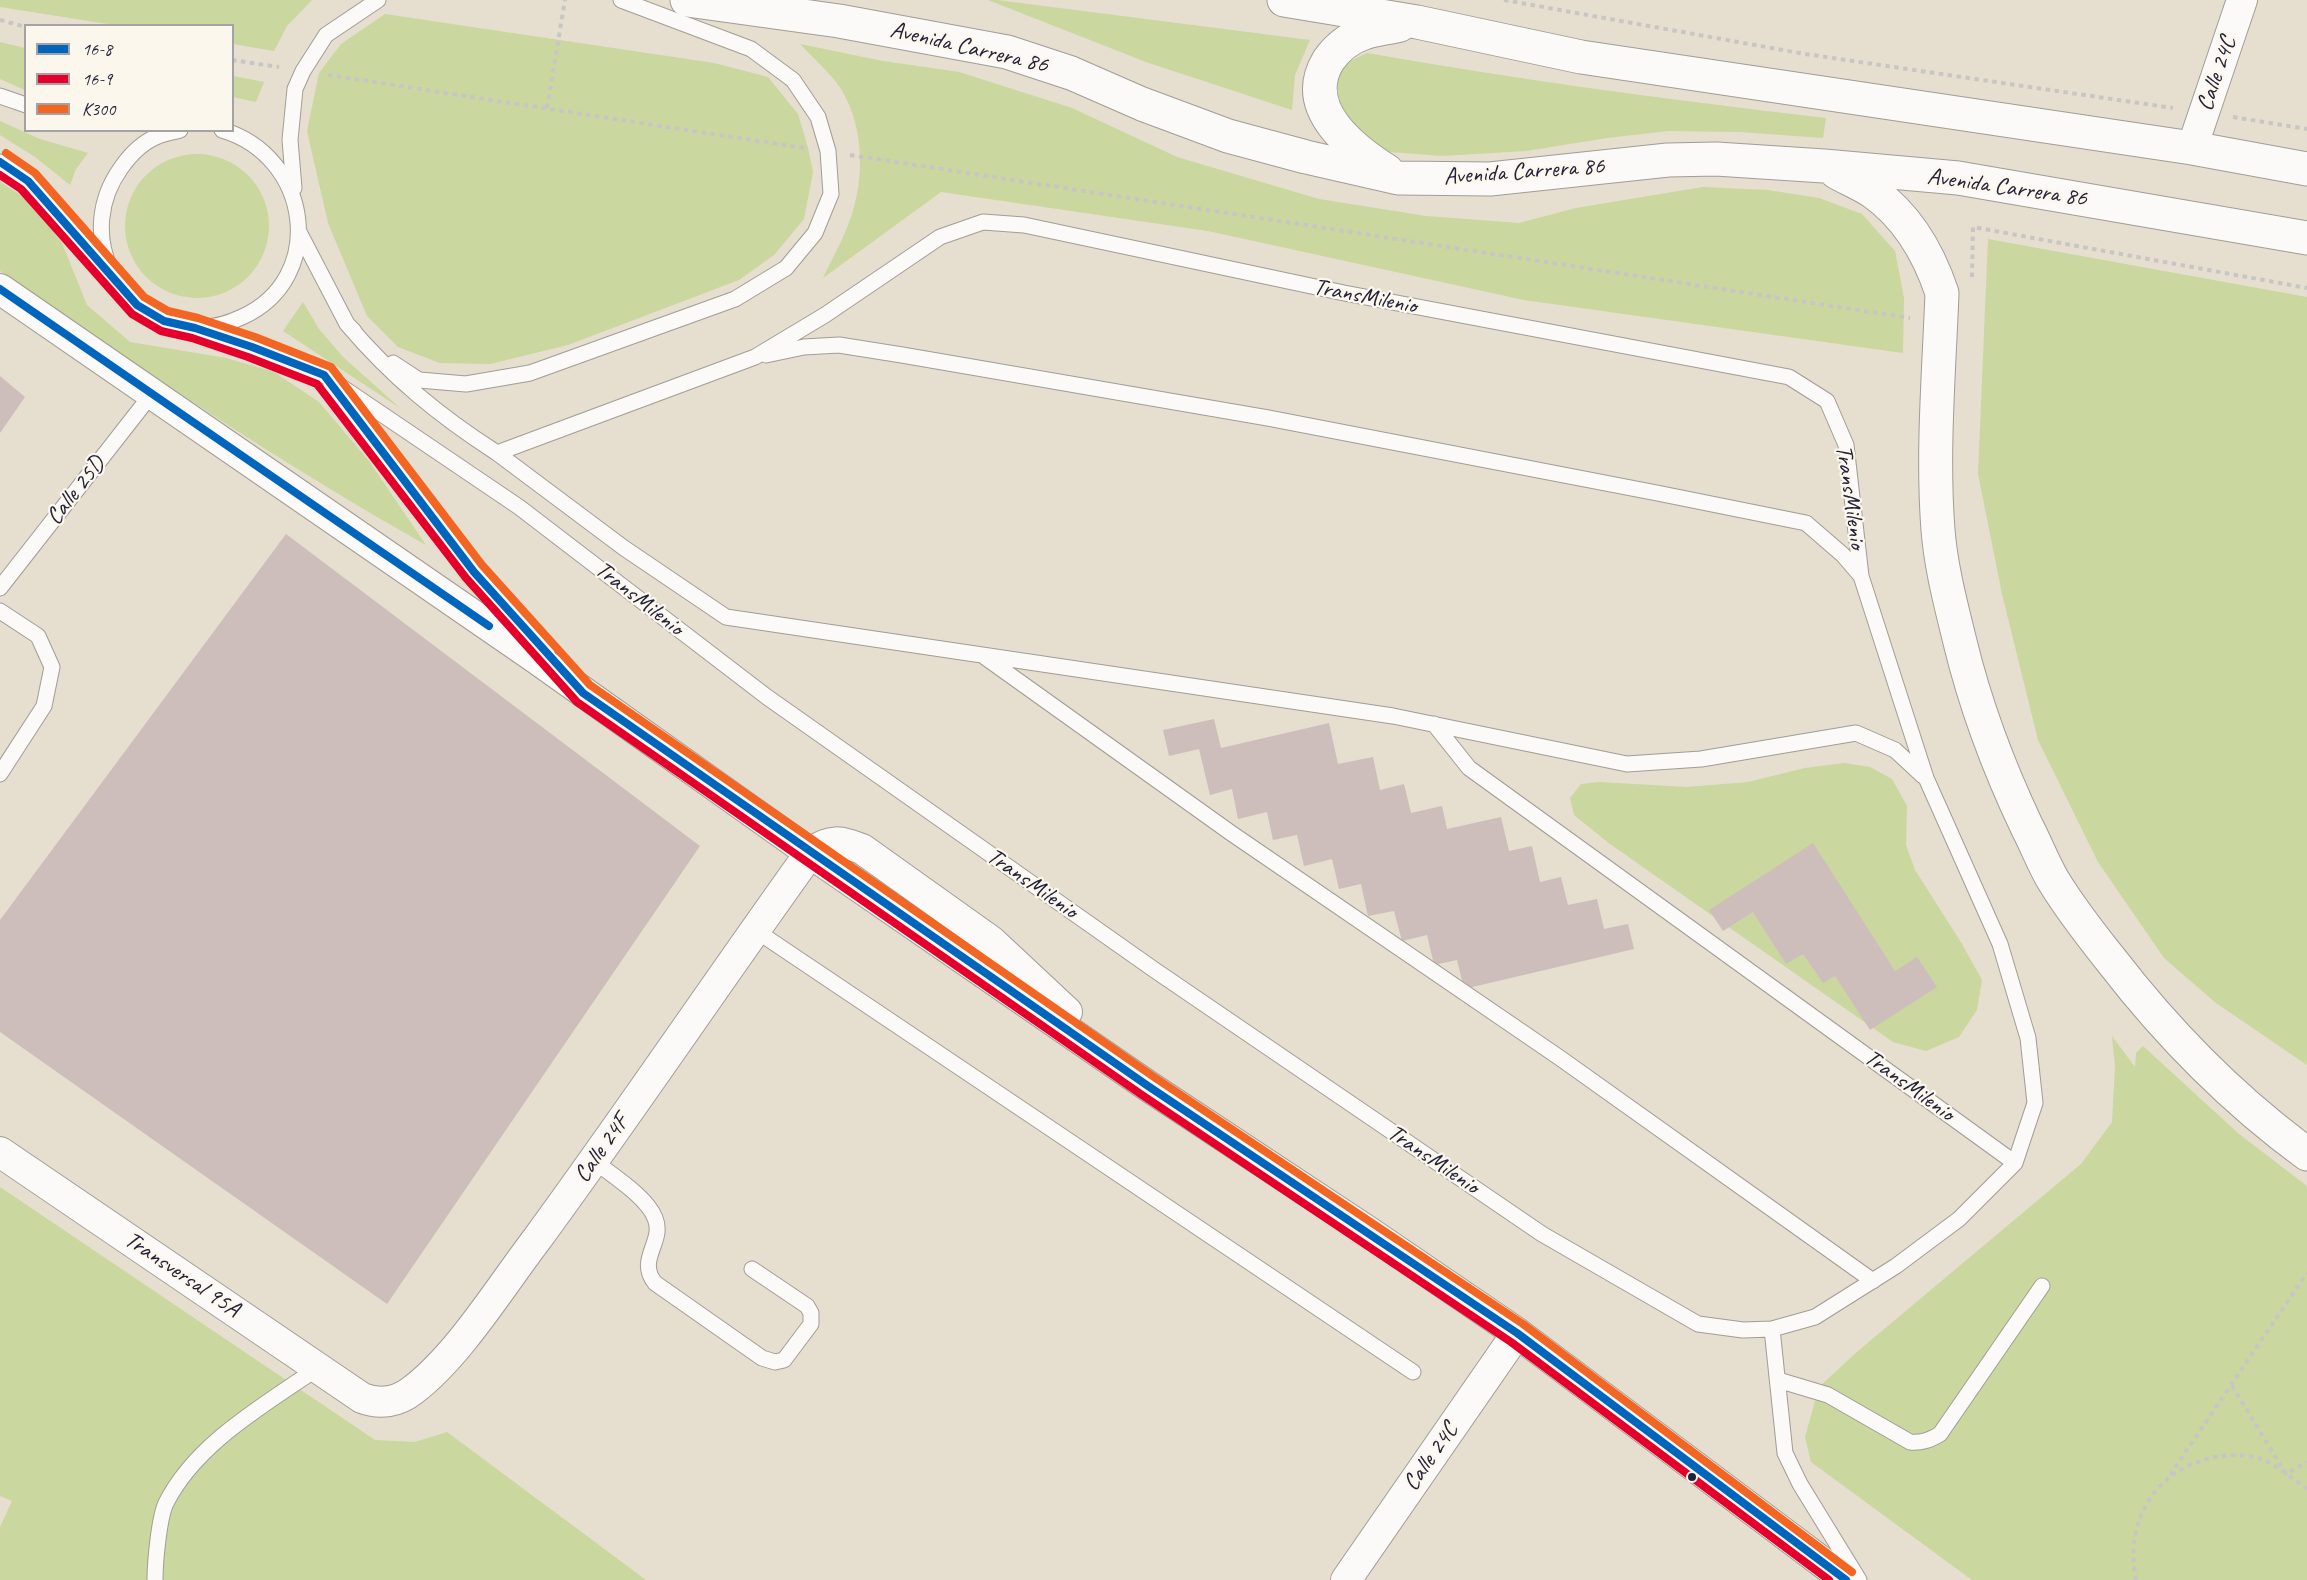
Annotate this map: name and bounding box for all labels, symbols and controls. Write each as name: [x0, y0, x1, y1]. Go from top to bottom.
street label: Avenida Carrera 86: [887, 16, 1051, 80]
legend: [24, 24, 234, 132]
street label: Calle 24C: [2191, 33, 2243, 115]
text: 16-8: [82, 38, 112, 60]
text: 16-9: [82, 68, 112, 90]
text: K300: [82, 98, 115, 120]
street label: Avenida Carrera 86: [1443, 152, 1605, 192]
street label: Avenida Carrera 86: [1925, 163, 2089, 213]
street label: TransMilenio: [1311, 273, 1419, 321]
street label: TransMilenio: [1828, 443, 1872, 551]
street label: Calle 25D: [40, 451, 112, 531]
street label: TransMilenio: [589, 556, 689, 642]
street label: TransMilenio: [981, 842, 1083, 926]
street label: TransMilenio: [1858, 1044, 1960, 1128]
street label: Calle 24F: [568, 1110, 636, 1188]
street label: TransMilenio: [1382, 1119, 1484, 1201]
street label: Transversal 95A: [119, 1226, 245, 1324]
street label: Calle 24C: [1397, 1417, 1465, 1497]
unlabelled marker: [1686, 1471, 1698, 1483]

